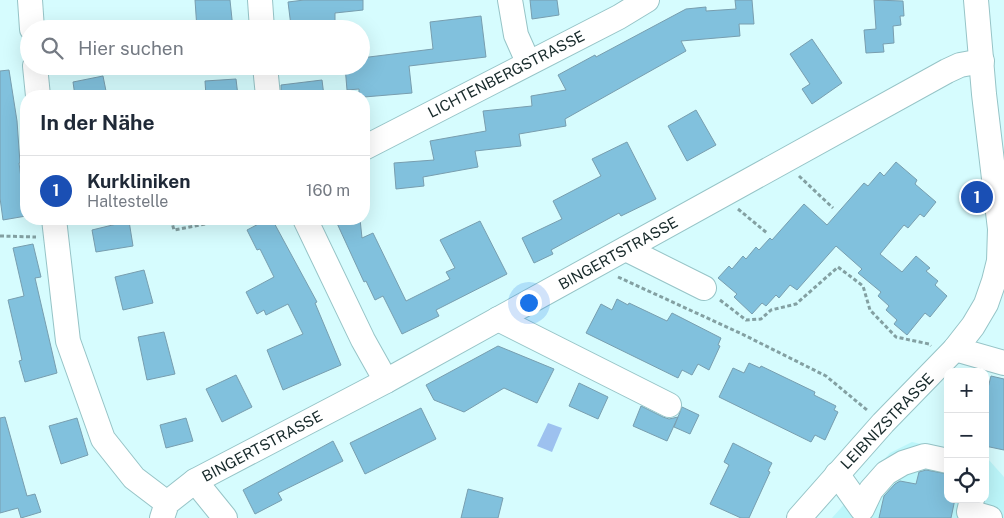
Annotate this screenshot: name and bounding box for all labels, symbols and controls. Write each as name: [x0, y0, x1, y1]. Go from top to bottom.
search box: [20, 20, 370, 75]
street label: LICHTENBERGSTRASSE: [425, 27, 587, 121]
icon: search: [38, 34, 66, 62]
text: Hier suchen: [78, 37, 184, 59]
text: In der Nähe: [40, 110, 155, 135]
text: Kurkliniken: [87, 170, 191, 192]
pin: 1: [961, 178, 993, 216]
text: 1: [53, 181, 59, 200]
text: 160 m: [306, 181, 350, 200]
text: Haltestelle: [87, 192, 168, 211]
street label: BINGERTSTRASSE: [555, 213, 681, 293]
your location: [516, 290, 542, 316]
map controls: [944, 368, 989, 503]
button: +: [944, 368, 989, 413]
street label: LEIBNIZSTRASSE: [837, 370, 937, 472]
street label: BINGERTSTRASSE: [199, 407, 325, 485]
button: −: [944, 413, 989, 458]
button: locate: [944, 458, 989, 503]

